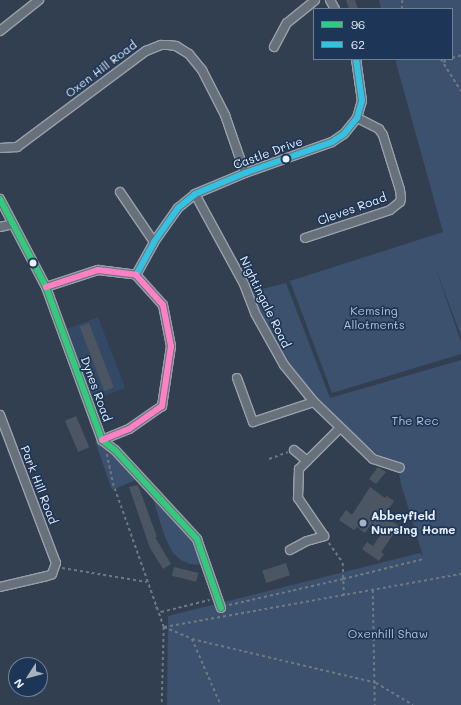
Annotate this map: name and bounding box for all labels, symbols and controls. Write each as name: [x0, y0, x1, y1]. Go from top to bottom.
legend: [313, 8, 453, 60]
text: 96: [351, 16, 365, 32]
text: 62: [351, 36, 365, 52]
street label: Oxen Hill Road: [63, 38, 139, 100]
street label: Castle Drive: [231, 134, 305, 172]
unlabelled marker: [281, 154, 291, 164]
street label: Cleves Road: [316, 190, 388, 228]
street label: Nightingale Road: [237, 254, 293, 350]
unlabelled marker: [28, 258, 38, 268]
park label: Kemsing Allotments: [343, 304, 405, 332]
street label: Dynes Road: [78, 355, 114, 423]
park label: The Rec: [392, 414, 438, 428]
street label: Park Hill Road: [17, 444, 61, 526]
place label: Abbeyfield Nursing Home: [371, 509, 455, 537]
marker: Abbeyfield Nursing Home: [358, 518, 368, 528]
park label: Oxenhill Shaw: [348, 627, 428, 641]
north arrow: [8, 657, 48, 697]
text: N: [10, 676, 27, 692]

